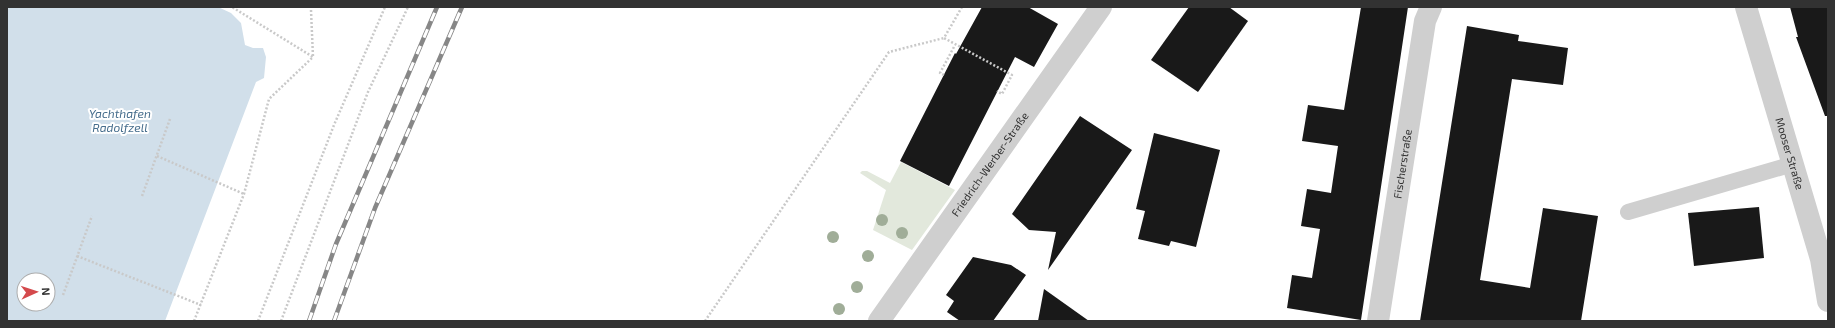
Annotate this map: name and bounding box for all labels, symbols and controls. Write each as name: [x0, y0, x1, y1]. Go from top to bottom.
water label: Yachthafen Radolfzell: [89, 106, 151, 134]
street label: Friedrich-Werber-Straße: [948, 109, 1031, 219]
street label: Mooser Straße: [1773, 116, 1807, 191]
street label: Fischerstraße: [1390, 128, 1414, 199]
north arrow: [16, 272, 56, 312]
text: N: [40, 287, 53, 296]

